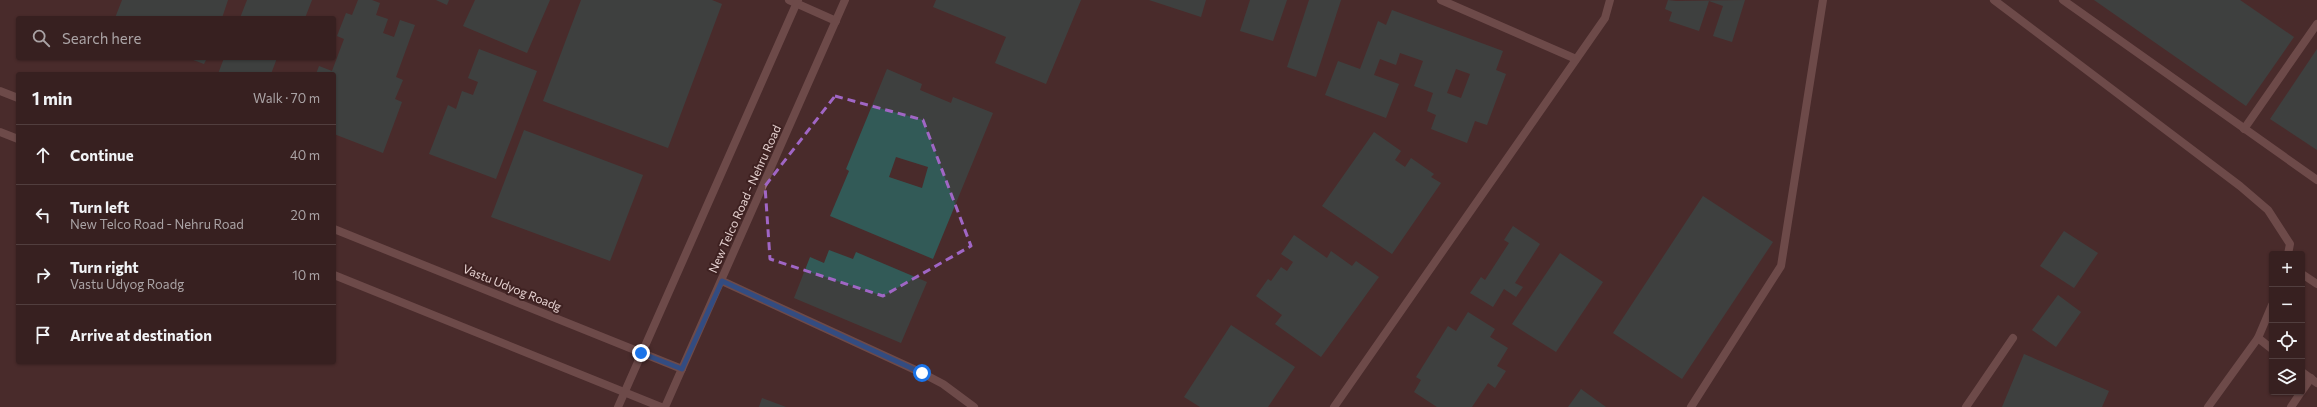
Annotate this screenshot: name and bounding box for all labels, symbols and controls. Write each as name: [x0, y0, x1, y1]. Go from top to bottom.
search box: [16, 16, 336, 60]
icon: search: [30, 27, 52, 49]
text: Search here: [62, 29, 141, 47]
text: 1 min: [32, 88, 72, 109]
text: Walk · 70 m: [253, 90, 320, 106]
street label: New Telco Road - Nehru Road: [705, 122, 783, 275]
icon: ahead: [32, 144, 54, 166]
text: Continue: [70, 146, 134, 164]
text: 40 m: [290, 147, 320, 163]
text: Turn left: [70, 198, 129, 216]
icon: left: [32, 204, 54, 226]
text: 20 m: [291, 207, 320, 223]
text: New Telco Road - Nehru Road: [70, 216, 244, 232]
map controls: [2269, 251, 2305, 395]
button: +: [2269, 251, 2305, 287]
text: Turn right: [70, 258, 139, 276]
street label: Vastu Udyog Roadg: [461, 261, 564, 313]
icon: right: [32, 264, 54, 286]
text: 10 m: [292, 267, 320, 283]
text: Vastu Udyog Roadg: [70, 276, 184, 292]
button: −: [2269, 287, 2305, 323]
button: locate: [2269, 323, 2305, 359]
icon: arrive: [32, 324, 54, 346]
text: Arrive at destination: [70, 326, 212, 344]
route end: [632, 344, 650, 362]
button: layers: [2269, 359, 2305, 395]
route start: [913, 364, 931, 382]

